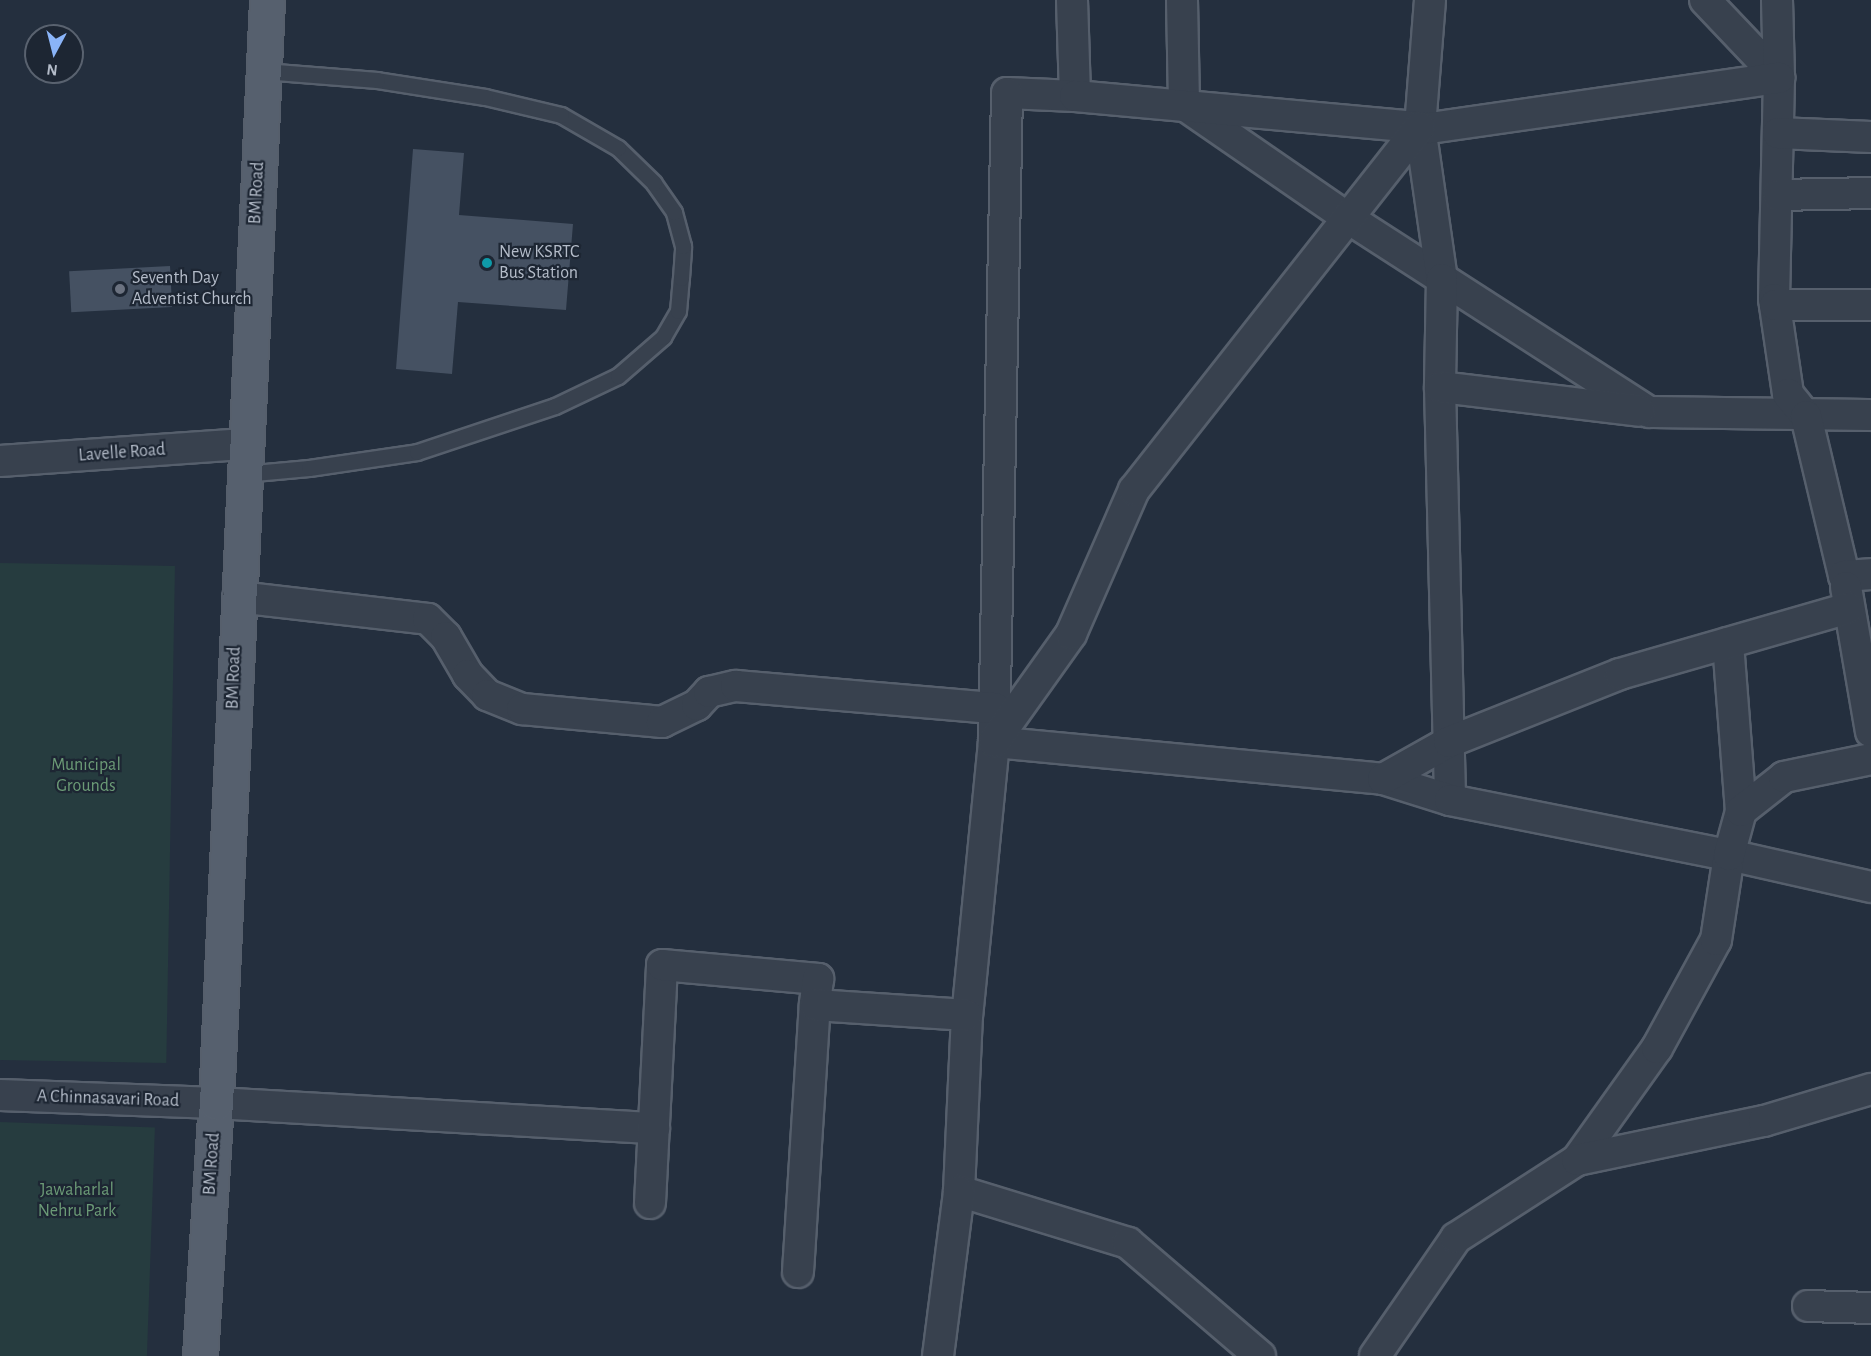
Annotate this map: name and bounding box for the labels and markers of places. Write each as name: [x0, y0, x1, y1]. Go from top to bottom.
place label: New KSRTC Bus Station: [499, 242, 579, 284]
marker: New KSRTC Bus Station: [480, 256, 494, 270]
place label: Seventh Day Adventist Church: [132, 268, 252, 310]
marker: Seventh Day Adventist Church: [113, 282, 127, 296]

